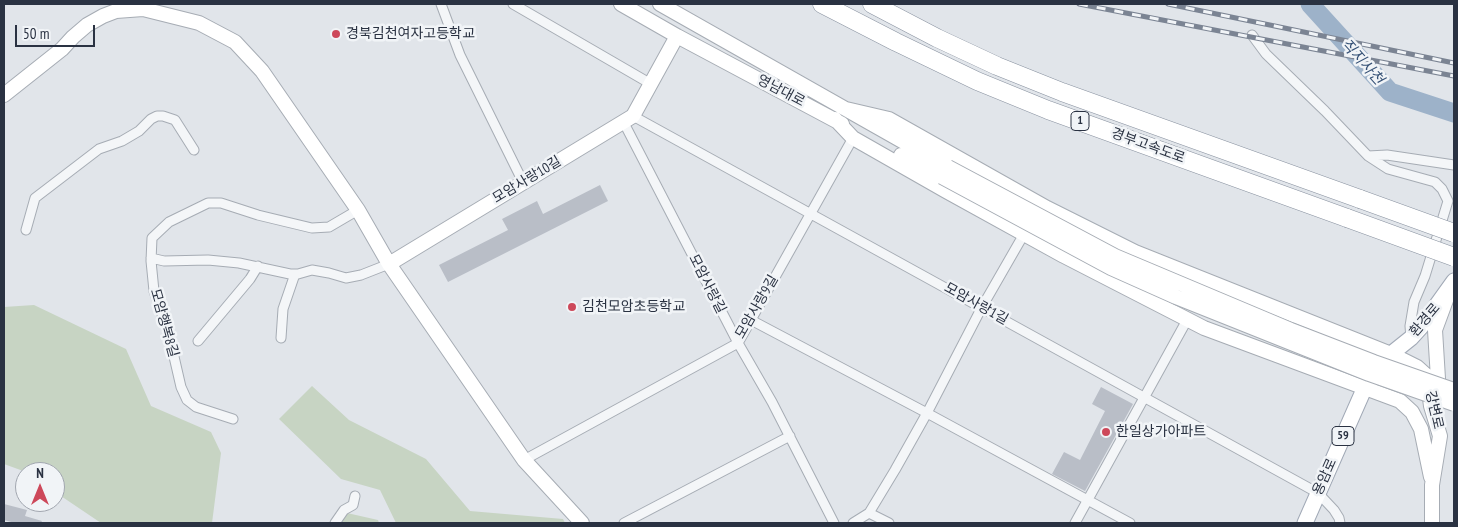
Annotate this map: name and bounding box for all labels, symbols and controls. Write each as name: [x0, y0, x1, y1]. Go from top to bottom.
scale bar: [18, 15, 98, 47]
text: 50 m: [23, 24, 49, 43]
place label: 경북김천여자고등학교: [346, 26, 475, 42]
marker: 경북김천여자고등학교: [330, 28, 342, 40]
water label: 직지사천: [1337, 35, 1387, 89]
street label: 영남대로: [754, 71, 808, 111]
road number: 1: [1071, 112, 1089, 130]
street label: 경부고속도로: [1109, 125, 1187, 167]
street label: 모암사랑10길: [490, 153, 564, 207]
street label: 모암사랑길: [685, 251, 729, 317]
street label: 모암사랑9길: [732, 272, 782, 342]
street label: 모암사랑1길: [941, 280, 1011, 328]
street label: 모암행복8길: [146, 287, 182, 359]
place label: 김천모암초등학교: [582, 299, 685, 315]
street label: 환경로: [1406, 300, 1444, 340]
marker: 김천모암초등학교: [566, 301, 578, 313]
street label: 강변로: [1421, 389, 1447, 431]
place label: 한일상가아파트: [1116, 424, 1206, 440]
marker: 한일상가아파트: [1100, 426, 1112, 438]
road number: 59: [1332, 426, 1354, 446]
street label: 용암로: [1309, 456, 1341, 498]
north arrow: [15, 462, 65, 512]
text: N: [36, 464, 44, 482]

